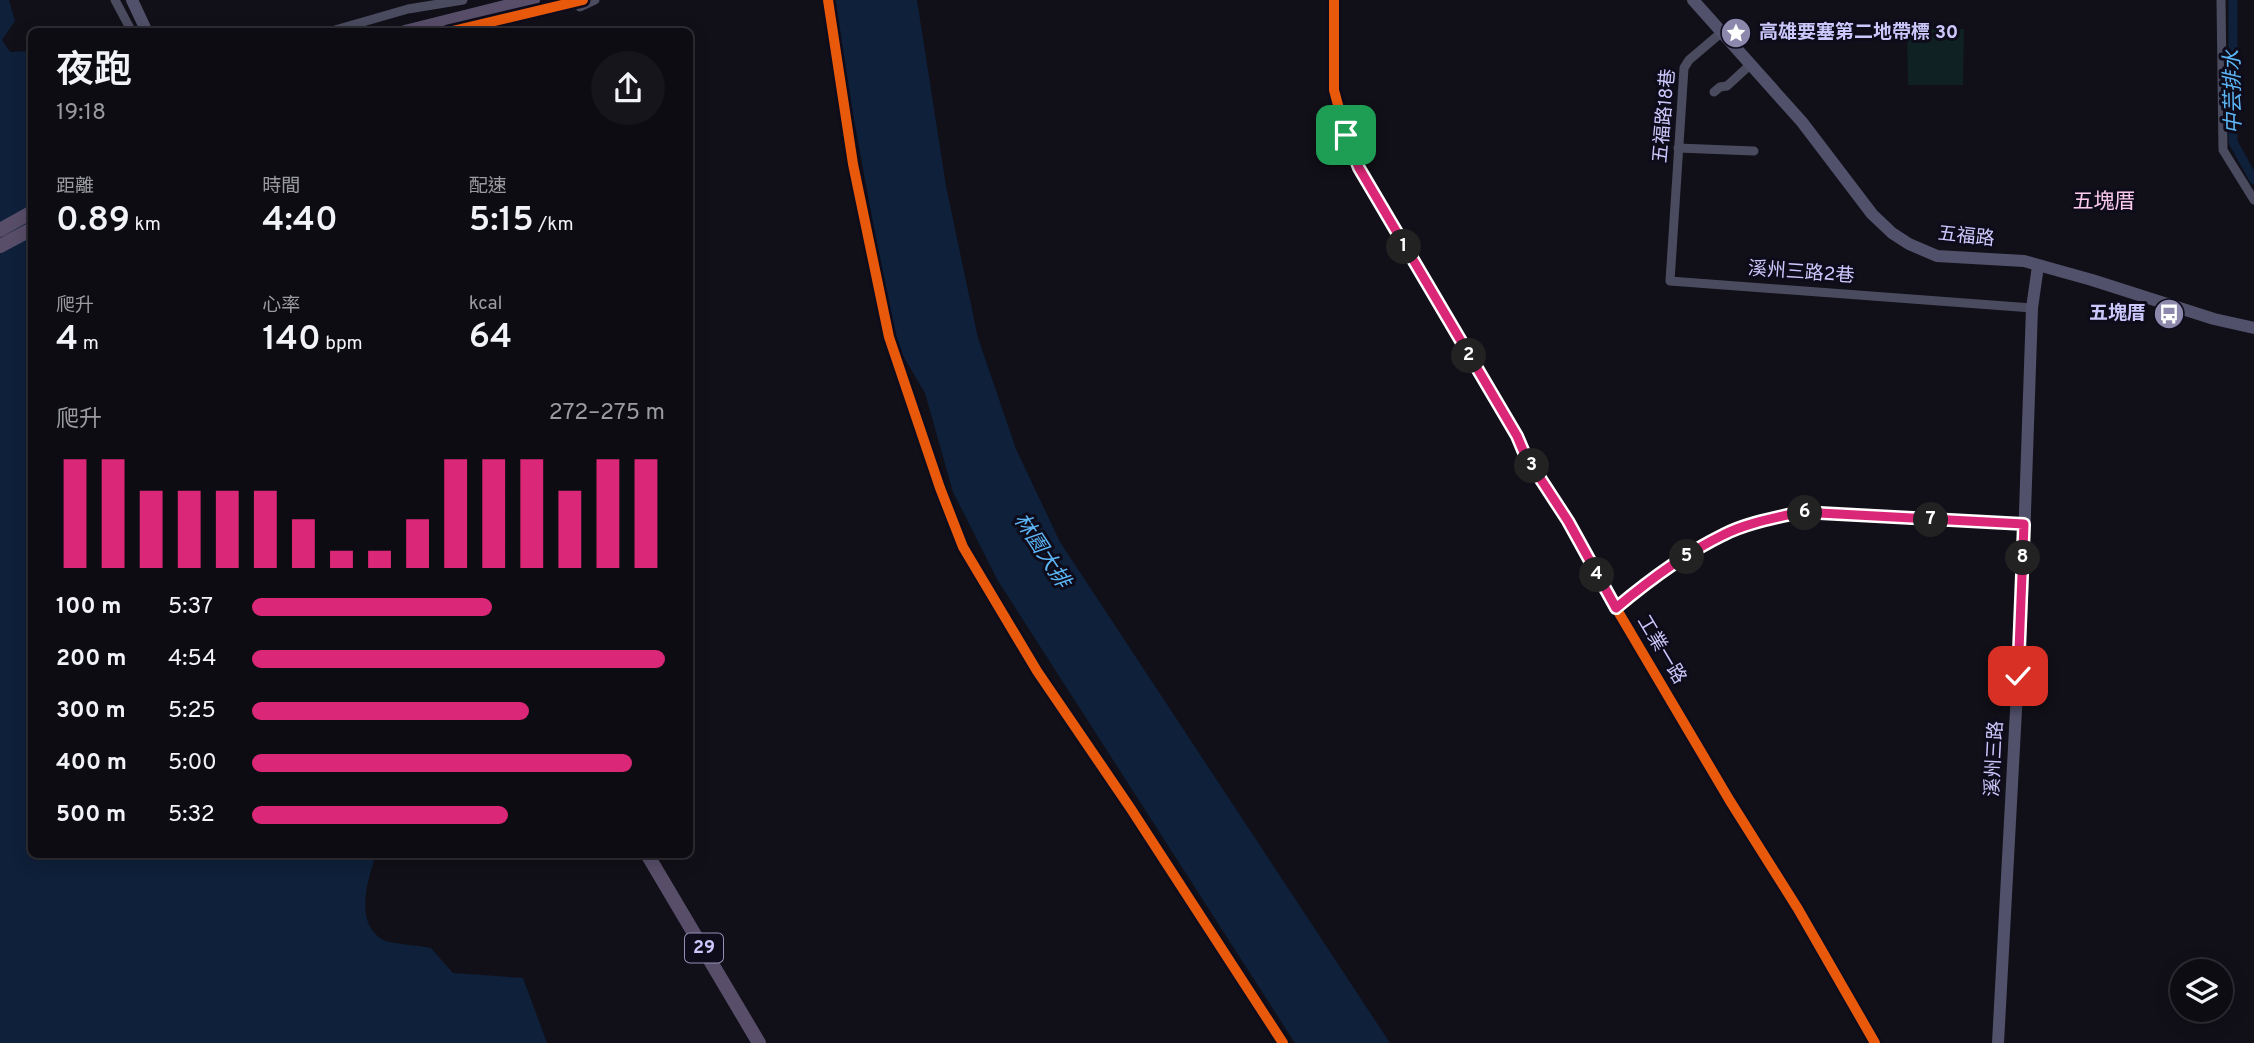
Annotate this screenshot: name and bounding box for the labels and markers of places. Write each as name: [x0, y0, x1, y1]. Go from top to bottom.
place icon: 高雄要塞第二地帶標 30: [1719, 16, 1753, 50]
place label: 高雄要塞第二地帶標 30: [1759, 21, 1958, 45]
pin: [1316, 105, 1376, 165]
pin: 1: [1386, 230, 1422, 264]
bus stop icon: 五塊厝: [2152, 297, 2186, 331]
place label: 五塊厝: [2089, 302, 2146, 326]
pin: 2: [1452, 338, 1486, 374]
pin: 3: [1514, 448, 1550, 484]
pin: 6: [1787, 496, 1822, 530]
pin: 7: [1913, 503, 1948, 538]
pin: 5: [1670, 540, 1704, 574]
pin: 8: [2006, 540, 2040, 576]
pin: 4: [1580, 558, 1614, 592]
pin: [1988, 646, 2048, 706]

